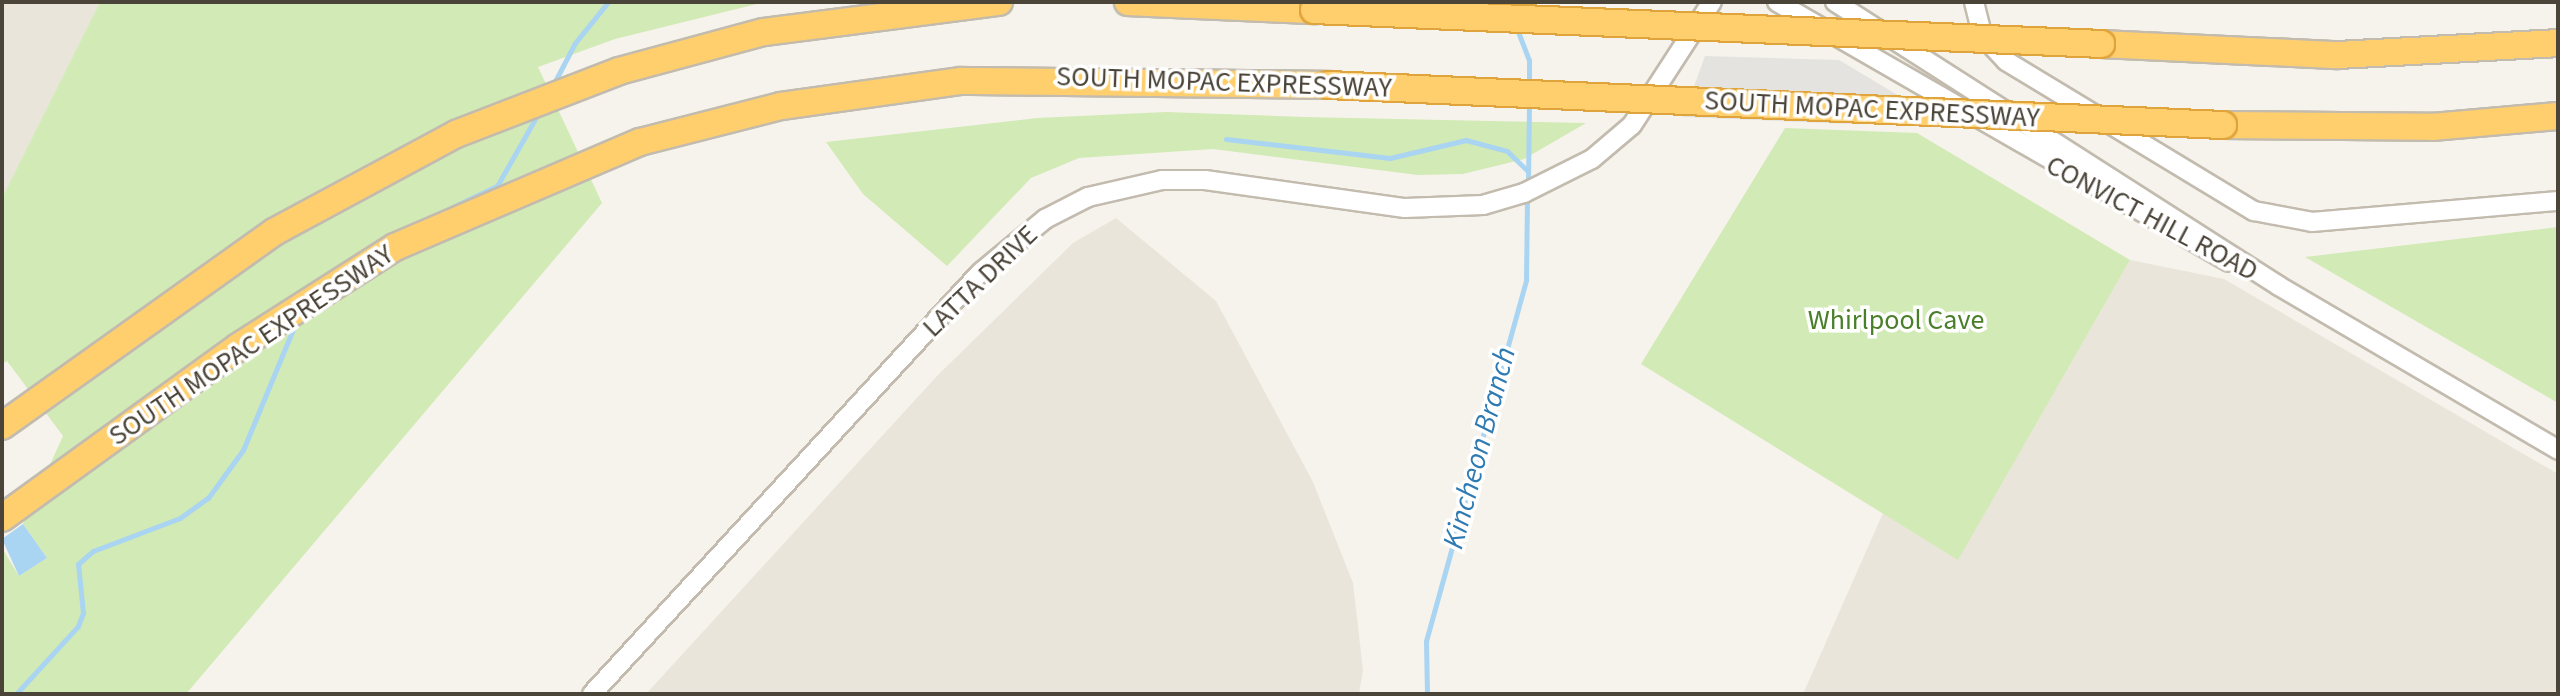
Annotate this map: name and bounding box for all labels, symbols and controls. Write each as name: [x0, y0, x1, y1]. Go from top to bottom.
street label: SOUTH MOPAC EXPRESSWAY: [1056, 59, 1392, 105]
street label: SOUTH MOPAC EXPRESSWAY: [1703, 83, 2041, 135]
street label: CONVICT HILL ROAD: [2040, 148, 2264, 288]
street label: LATTA DRIVE: [916, 218, 1044, 344]
street label: SOUTH MOPAC EXPRESSWAY: [102, 237, 400, 453]
park label: Whirlpool Cave: [1808, 303, 1984, 337]
water label: Kincheon Branch: [1436, 343, 1524, 553]

